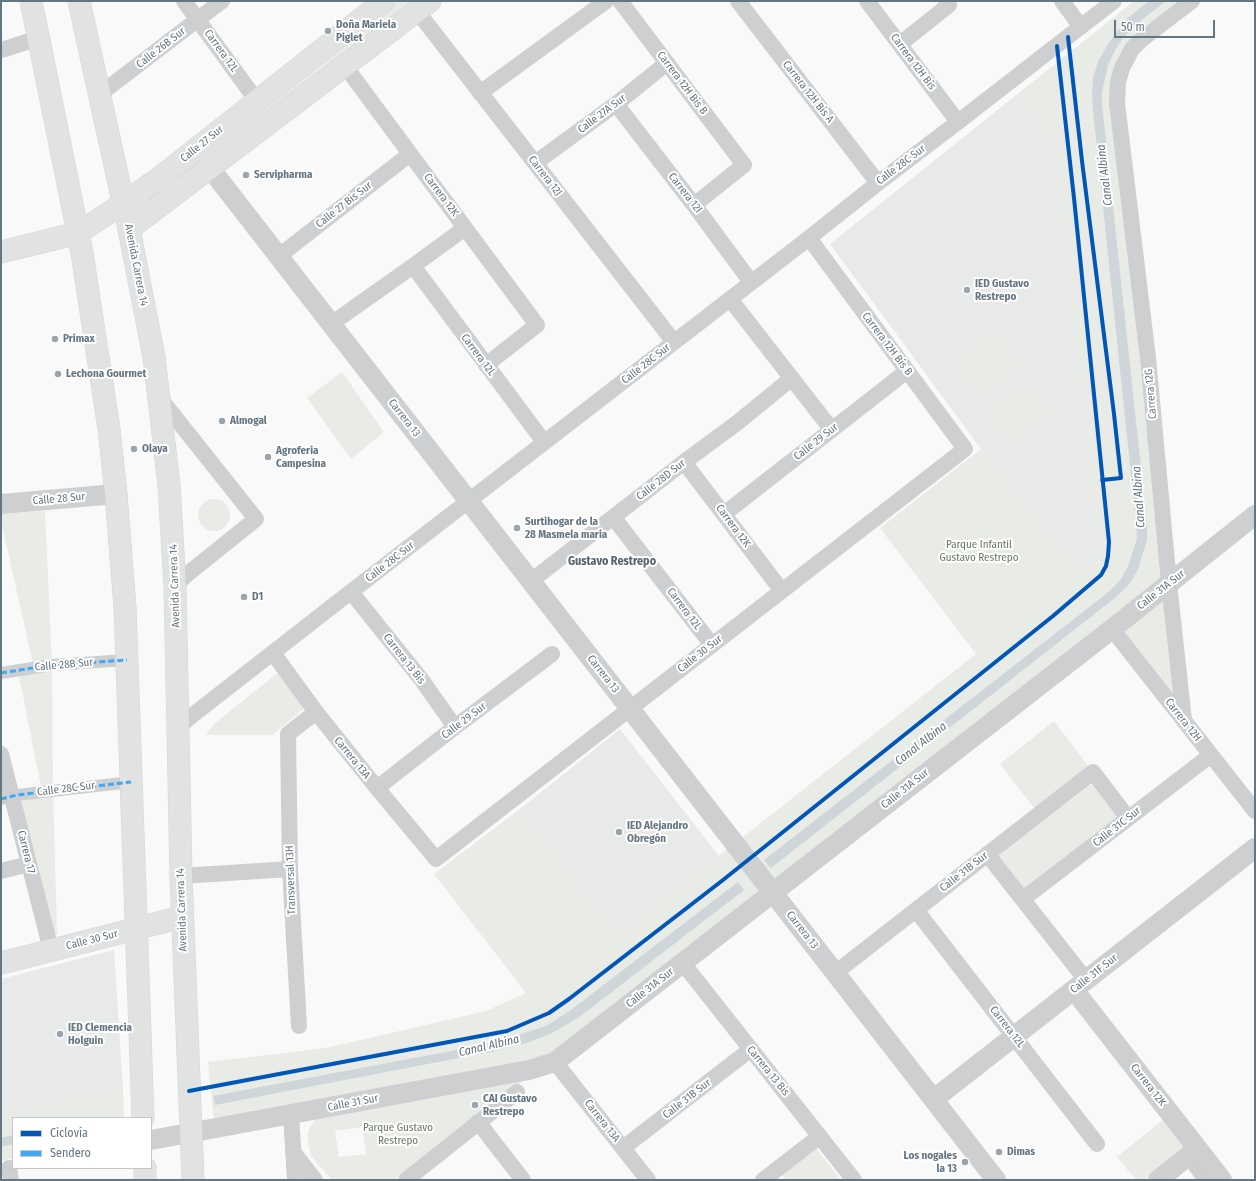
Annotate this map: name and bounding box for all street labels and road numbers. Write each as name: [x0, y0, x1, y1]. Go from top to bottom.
street label: Calle 26B Sur: [134, 25, 188, 71]
street label: Carrera 12L: [201, 27, 241, 75]
street label: Carrera 12H Bis: [888, 31, 938, 93]
street label: Carrera 12H Bis B: [654, 49, 710, 117]
street label: Carrera 12H Bis A: [780, 58, 836, 126]
street label: Calle 27A Sur: [575, 92, 629, 136]
street label: Calle 27 Sur: [178, 123, 226, 165]
street label: Calle 28C Sur: [874, 142, 928, 188]
street label: Carrera 12J: [525, 153, 565, 199]
street label: Carrera 12I: [665, 170, 705, 216]
street label: Carrera 12K: [421, 171, 461, 219]
street label: Calle 27 Bis Sur: [313, 179, 375, 231]
street label: Avenida Carrera 14: [122, 223, 150, 307]
street label: Carrera 12H Bis B: [859, 310, 915, 378]
street label: Carrera 12L: [458, 331, 498, 379]
street label: Calle 28C Sur: [619, 341, 673, 387]
street label: Carrera 12G: [1142, 368, 1160, 420]
street label: Carrera 13: [385, 396, 423, 440]
street label: Calle 29 Sur: [791, 421, 841, 463]
street label: Calle 28D Sur: [634, 457, 688, 503]
street label: Calle 28 Sur: [32, 490, 86, 508]
street label: Carrera 12K: [713, 502, 753, 550]
street label: Calle 28C Sur: [363, 539, 417, 585]
street label: Avenida Carrera 14: [167, 544, 183, 628]
street label: Calle 31A Sur: [1135, 567, 1187, 613]
street label: Carrera 12L: [664, 585, 704, 633]
street label: Carrera 13 Bis: [380, 631, 428, 687]
street label: Calle 30 Sur: [675, 633, 725, 675]
street label: Carrera 13: [584, 652, 622, 696]
street label: Calle 28B Sur: [34, 656, 94, 674]
street label: Carrera 12H: [1162, 696, 1204, 744]
street label: Calle 29 Sur: [439, 700, 489, 742]
street label: Carrera 13A: [331, 734, 373, 782]
street label: Calle 31A Sur: [879, 766, 931, 812]
street label: Calle 28C Sur: [36, 779, 96, 799]
street label: Calle 31C Sur: [1091, 804, 1143, 850]
street label: Carrera 17: [14, 829, 38, 875]
street label: Transversal 13H: [283, 845, 299, 915]
street label: Calle 31B Sur: [937, 849, 991, 895]
street label: Avenida Carrera 14: [174, 868, 190, 952]
street label: Carrera 13: [783, 908, 821, 952]
street label: Calle 30 Sur: [65, 927, 119, 953]
street label: Calle 31F Sur: [1068, 952, 1120, 996]
street label: Calle 31A Sur: [624, 965, 676, 1011]
street label: Carrera 12L: [987, 1004, 1027, 1050]
street label: Carrera 13 Bis: [744, 1043, 792, 1099]
street label: Carrera 12K: [1127, 1061, 1169, 1109]
street label: Calle 31B Sur: [660, 1076, 714, 1122]
street label: Calle 31 Sur: [327, 1092, 379, 1114]
street label: Carrera 13A: [581, 1097, 623, 1145]

